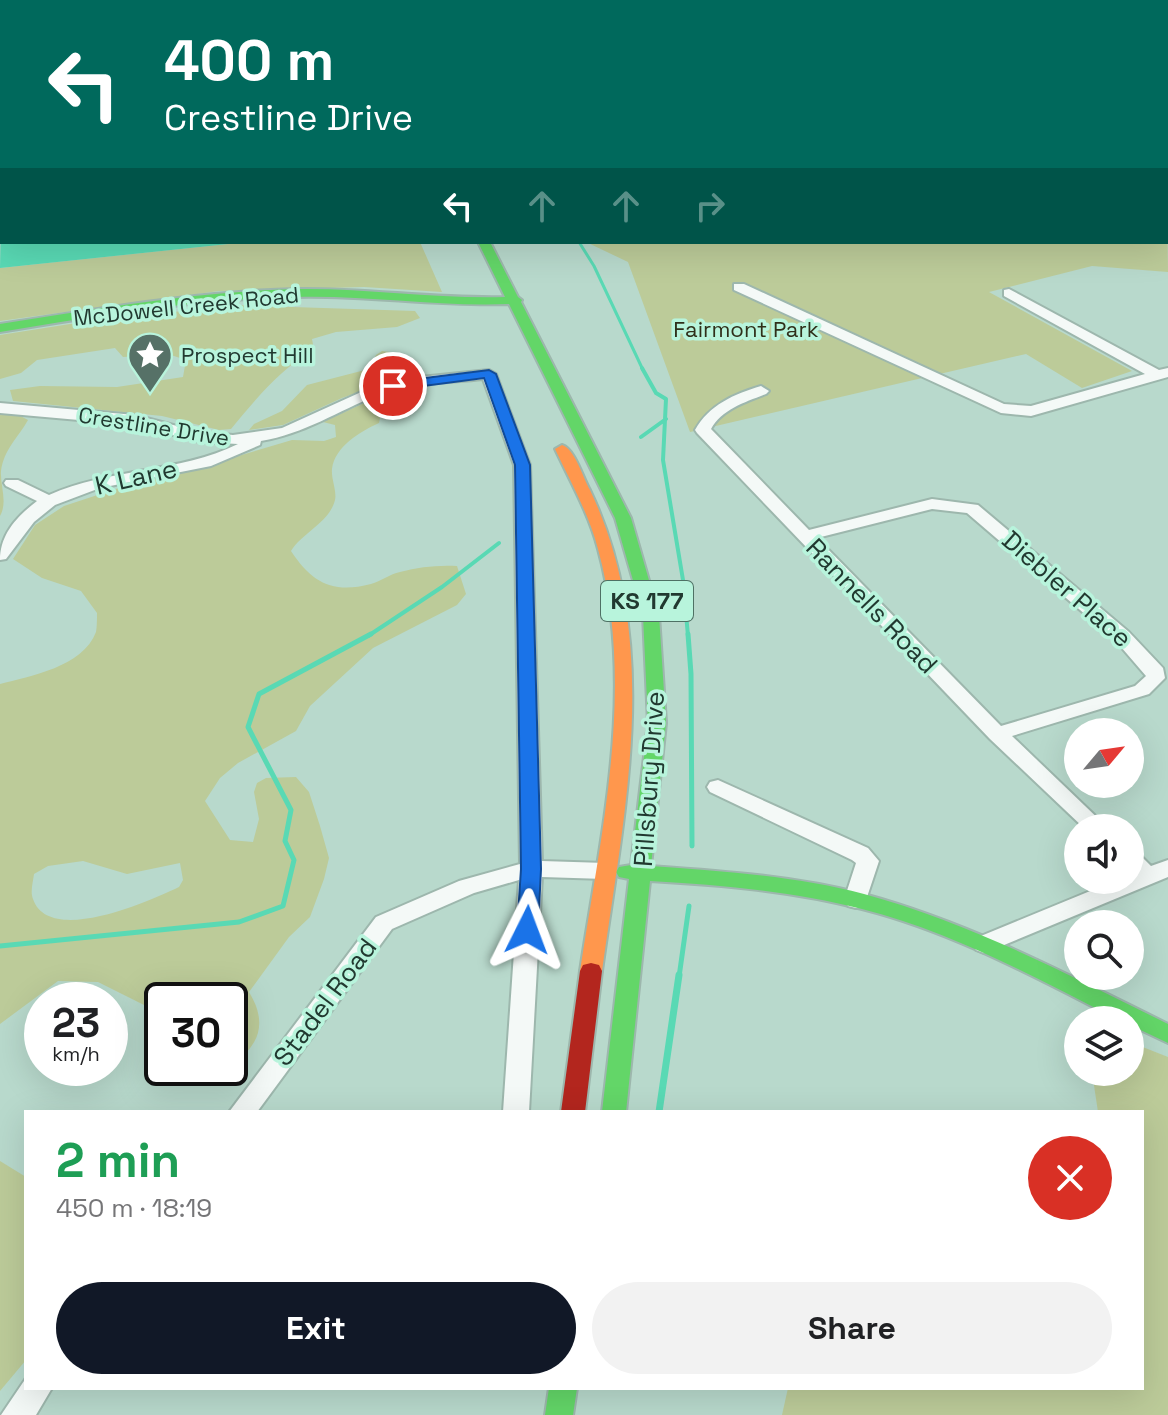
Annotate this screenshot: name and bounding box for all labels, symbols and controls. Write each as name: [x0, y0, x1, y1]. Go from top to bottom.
text: 400 m: [164, 25, 334, 96]
icon: left: [32, 32, 136, 136]
text: Crestline Drive: [164, 95, 413, 141]
icon: left: [436, 184, 480, 228]
icon: ahead: [520, 184, 564, 228]
icon: ahead: [604, 184, 648, 228]
icon: right: [688, 184, 732, 228]
street label: McDowell Creek Road: [72, 280, 300, 332]
park label: Fairmont Park: [673, 315, 819, 343]
place icon: Prospect Hill: [126, 331, 174, 394]
place label: Prospect Hill: [181, 341, 314, 369]
pin: [359, 352, 427, 420]
icon: arrive: [371, 364, 415, 408]
street label: Crestline Drive: [77, 400, 231, 452]
street label: K Lane: [92, 451, 180, 503]
street label: Diebler Place: [995, 523, 1139, 655]
street label: Rannells Road: [799, 531, 945, 681]
road number: KS 177: [601, 581, 693, 621]
street label: Pillsbury Drive: [626, 690, 672, 868]
north arrow: [1064, 718, 1144, 798]
map controls: [1064, 718, 1144, 1086]
button: sound: [1064, 814, 1144, 894]
position arrow: [485, 888, 569, 972]
button: search: [1064, 910, 1144, 990]
street label: Stadel Road: [266, 931, 384, 1073]
speed limit sign: 30: [144, 982, 248, 1086]
text: 23: [52, 998, 100, 1049]
button: layers: [1064, 1006, 1144, 1086]
text: km/h: [52, 1041, 100, 1067]
text: 2 min: [56, 1130, 180, 1191]
button: close: [1028, 1136, 1112, 1220]
text: 450 m · 18:19: [56, 1191, 212, 1225]
button: Exit: [56, 1282, 576, 1374]
button: Share: [592, 1282, 1112, 1374]

